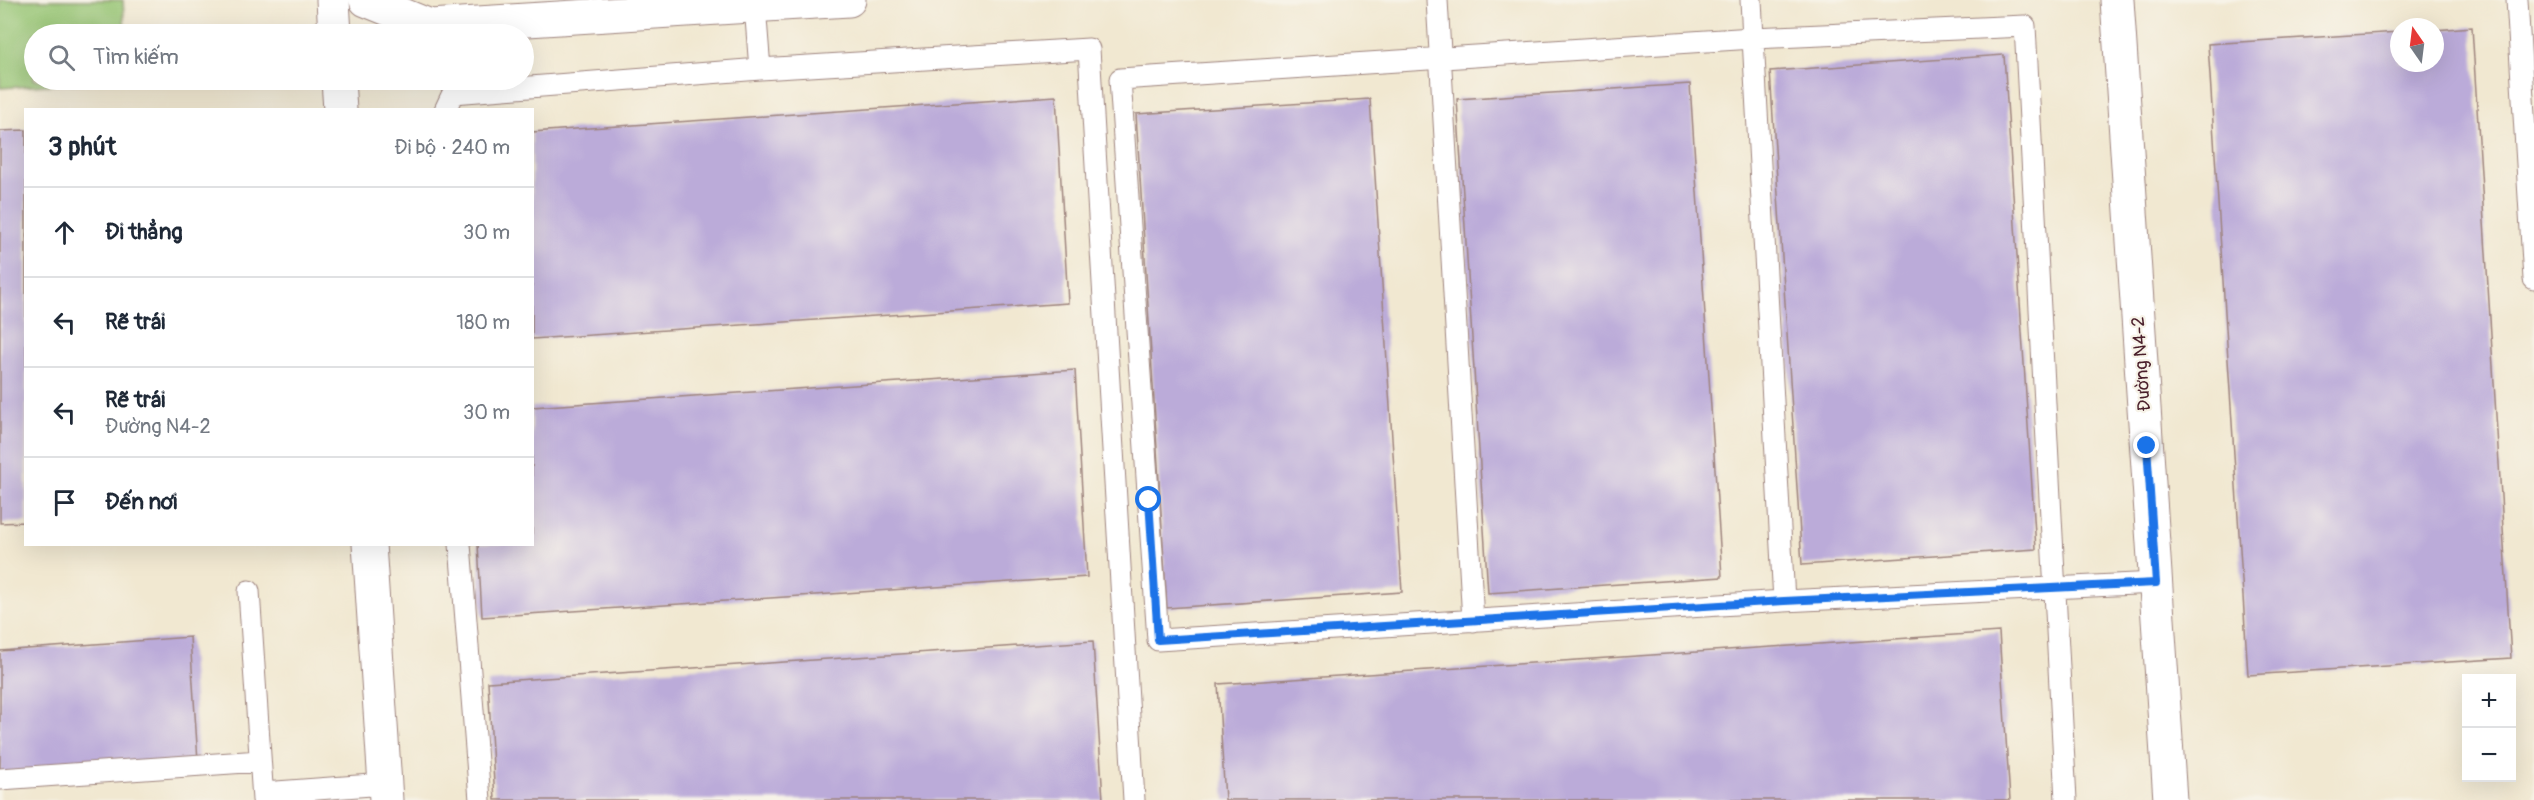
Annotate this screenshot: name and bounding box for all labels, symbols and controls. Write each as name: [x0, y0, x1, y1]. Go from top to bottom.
north arrow: [2390, 18, 2444, 72]
search box: [24, 24, 534, 90]
icon: search: [45, 41, 78, 74]
text: Tìm kiếm: [93, 43, 179, 71]
text: 3 phút: [48, 131, 117, 163]
text: Đi bộ · 240 m: [394, 135, 510, 160]
icon: ahead: [48, 216, 81, 249]
text: Đi thẳng: [105, 218, 183, 246]
text: 30 m: [463, 220, 510, 245]
icon: left: [48, 306, 81, 339]
text: Rẽ trái: [105, 308, 165, 336]
text: 180 m: [456, 310, 510, 335]
street label: Đường N4-2: [2127, 316, 2156, 412]
text: Rẽ trái: [105, 386, 165, 414]
icon: left: [48, 396, 81, 429]
text: 30 m: [463, 400, 510, 425]
text: Đường N4-2: [105, 414, 211, 439]
route end: [2133, 432, 2159, 458]
icon: arrive: [48, 486, 81, 519]
route start: [1135, 486, 1161, 512]
text: Đến nơi: [105, 488, 177, 516]
map controls: [2462, 674, 2516, 782]
button: +: [2462, 674, 2516, 728]
button: −: [2462, 728, 2516, 782]

